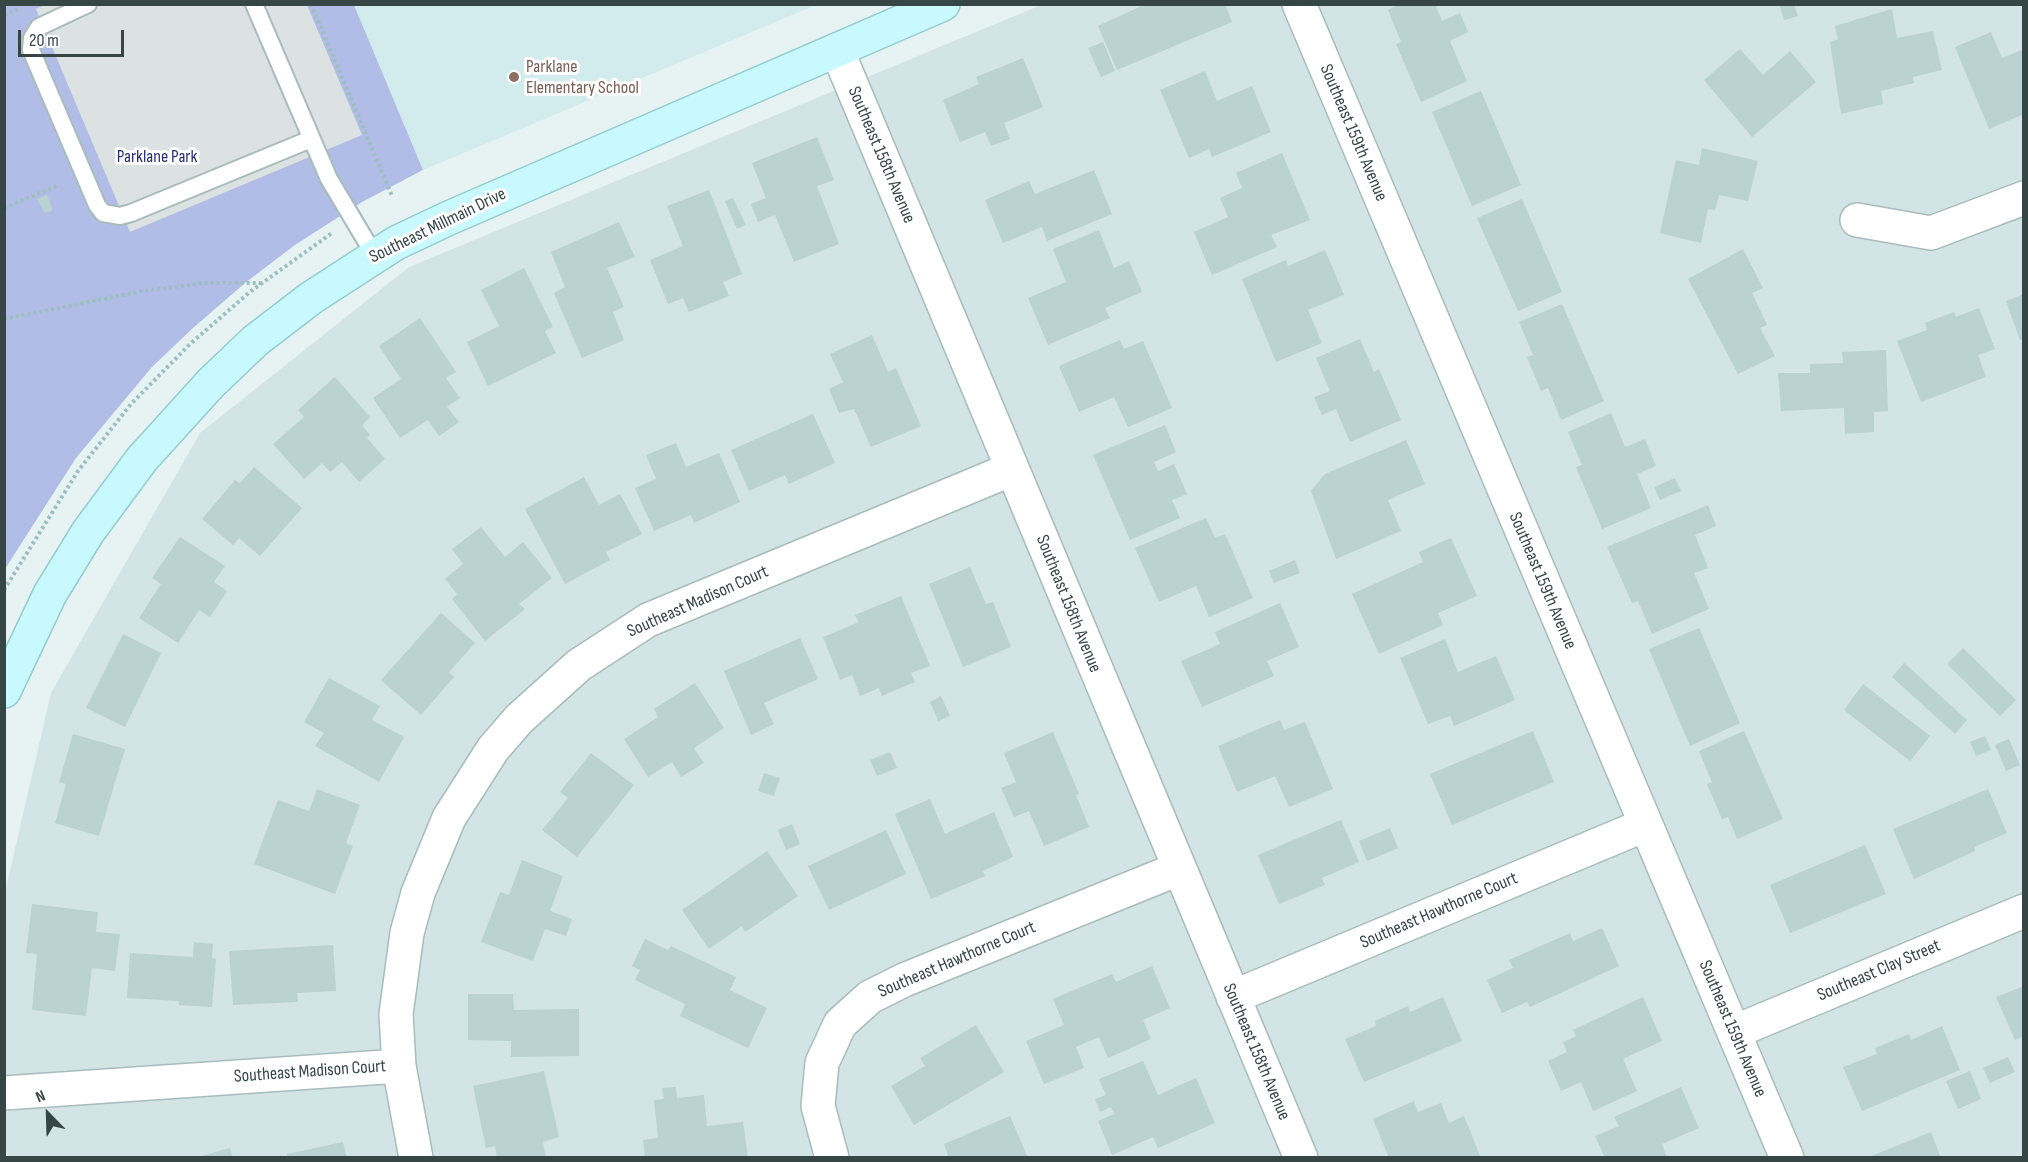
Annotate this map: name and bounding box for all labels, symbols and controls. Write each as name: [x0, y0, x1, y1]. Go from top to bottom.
scale bar: [21, 18, 128, 56]
text: 20 m: [29, 30, 59, 51]
place label: Parklane Elementary School: [526, 56, 639, 98]
street label: Southeast 159th Avenue: [1314, 61, 1392, 205]
marker: Parklane Elementary School: [507, 70, 521, 84]
street label: Southeast 158th Avenue: [842, 83, 920, 227]
park label: Parklane Park: [117, 146, 197, 168]
street label: Southeast Millmain Drive: [366, 184, 510, 268]
street label: Southeast 159th Avenue: [1503, 509, 1581, 653]
street label: Southeast 158th Avenue: [1031, 532, 1105, 676]
street label: Southeast Madison Court: [624, 561, 772, 643]
street label: Southeast Hawthorne Court: [1357, 868, 1521, 954]
street label: Southeast Hawthorne Court: [875, 917, 1039, 1003]
street label: Southeast Clay Street: [1814, 935, 1944, 1007]
street label: Southeast 159th Avenue: [1693, 957, 1771, 1101]
street label: Southeast 158th Avenue: [1217, 980, 1295, 1124]
street label: Southeast Madison Court: [233, 1056, 387, 1088]
north arrow: [18, 1084, 78, 1144]
text: N: [33, 1087, 48, 1107]

